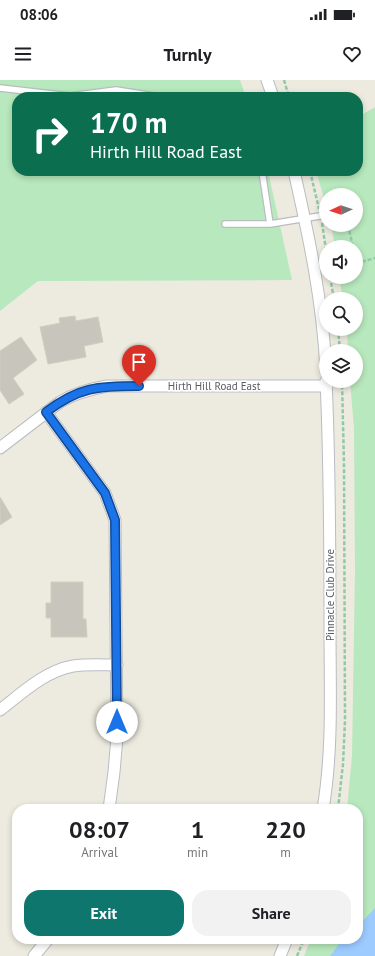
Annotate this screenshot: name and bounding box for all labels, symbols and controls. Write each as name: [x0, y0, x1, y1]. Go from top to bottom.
text: 08:06: [20, 5, 58, 24]
icon: menu: [12, 43, 34, 65]
text: Turnly: [163, 43, 212, 66]
icon: heart: [341, 43, 363, 65]
text: 170 m: [90, 104, 167, 141]
icon: right: [24, 108, 76, 160]
text: Hirth Hill Road East: [90, 140, 242, 163]
north arrow: [319, 188, 363, 232]
map controls: [319, 188, 363, 388]
button: sound: [319, 240, 363, 284]
button: search: [319, 292, 363, 336]
button: layers: [319, 344, 363, 388]
pin: [122, 345, 156, 386]
icon: arrive: [128, 351, 150, 373]
street label: Hirth Hill Road East: [168, 379, 261, 393]
street label: Pinnacle Club Drive: [323, 548, 337, 641]
position arrow: [96, 701, 138, 743]
text: 08:07: [69, 814, 130, 845]
text: 1: [191, 814, 204, 845]
text: 220: [265, 814, 306, 845]
text: Arrival: [81, 844, 118, 861]
text: min: [187, 844, 208, 861]
text: m: [280, 844, 291, 861]
button: Exit: [24, 890, 184, 936]
button: Share: [192, 890, 351, 936]

